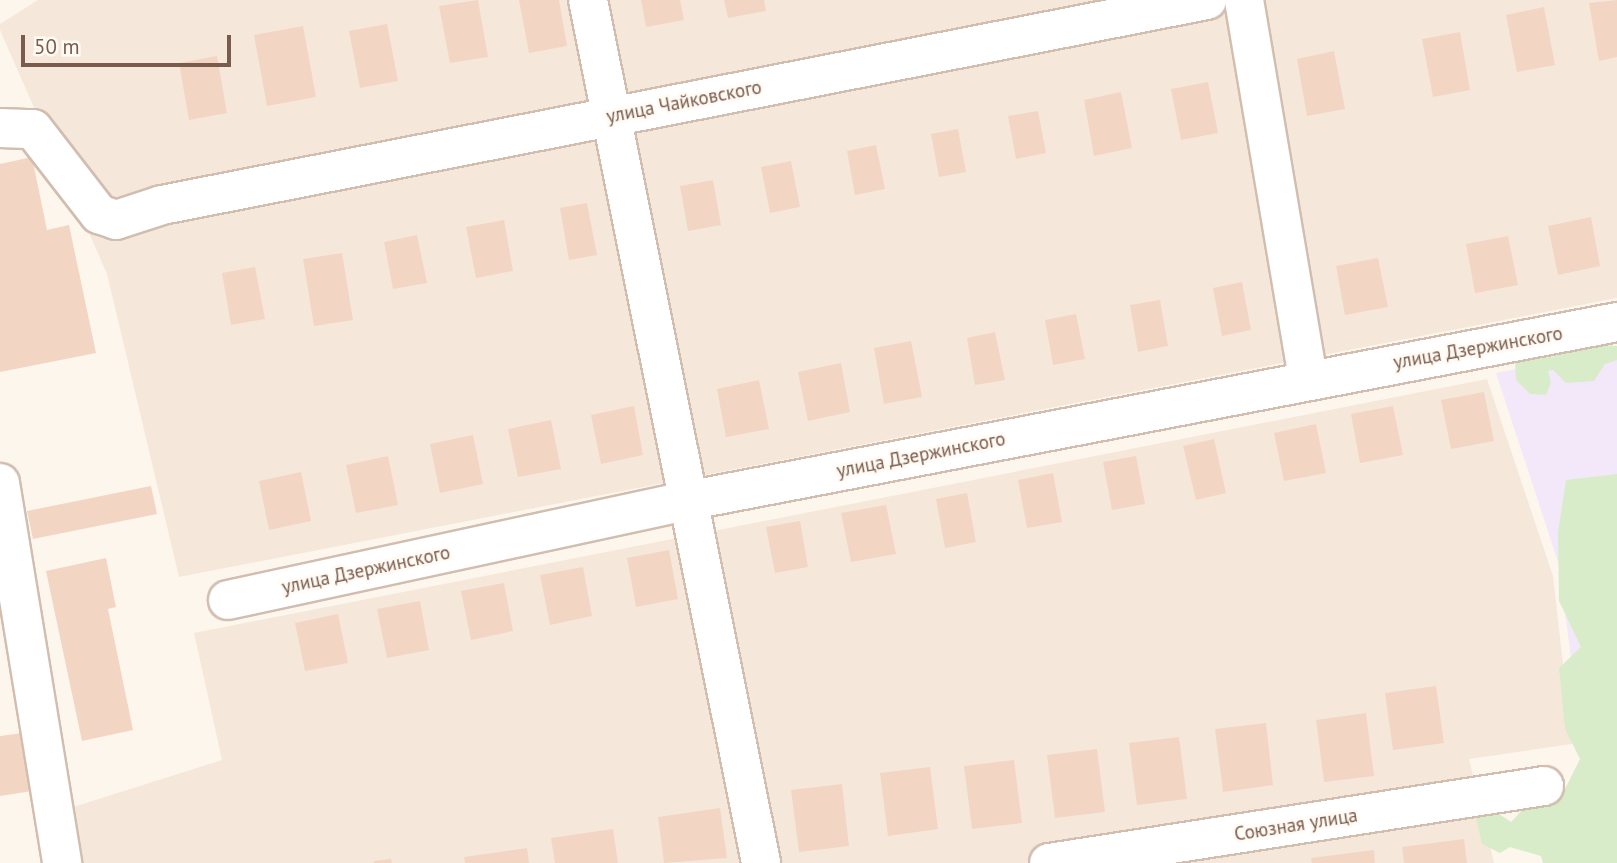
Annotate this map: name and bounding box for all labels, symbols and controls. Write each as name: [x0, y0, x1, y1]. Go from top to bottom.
scale bar: [24, 21, 234, 65]
text: 50 m: [34, 33, 80, 60]
street label: улица Чайковского: [604, 76, 764, 128]
street label: улица Дзержинского: [1391, 322, 1565, 374]
street label: улица Дзержинского: [834, 427, 1008, 483]
street label: улица Дзержинского: [280, 541, 452, 599]
street label: Союзная улица: [1233, 804, 1359, 846]

